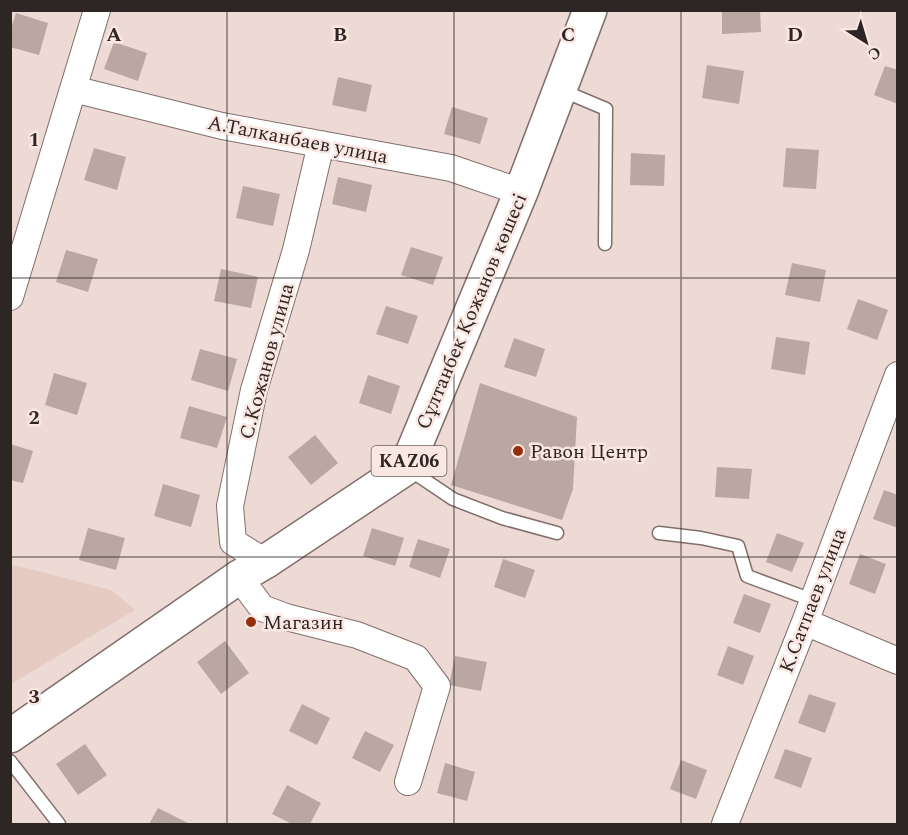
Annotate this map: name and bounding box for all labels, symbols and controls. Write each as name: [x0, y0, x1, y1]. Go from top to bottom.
north arrow: [836, 12, 896, 72]
text: A: [106, 20, 122, 50]
text: B: [333, 20, 347, 50]
text: C: [561, 20, 575, 50]
text: D: [787, 20, 803, 50]
text: С: [863, 40, 886, 66]
street label: А.Талканбаев улица: [205, 108, 391, 172]
text: 1: [28, 125, 40, 155]
street label: Сұлтанбек Қожанов көшесі: [408, 189, 535, 434]
street label: С.Кожанов улица: [232, 280, 302, 443]
text: 2: [28, 403, 40, 433]
place label: Равон Центр: [530, 437, 648, 467]
marker: Равон Центр: [511, 444, 525, 458]
road number: KАZ06: [372, 446, 446, 476]
street label: К.Сатпаев улица: [772, 523, 854, 677]
place label: Магазин: [263, 608, 344, 638]
marker: Магазин: [244, 615, 258, 629]
text: 3: [28, 682, 40, 712]

